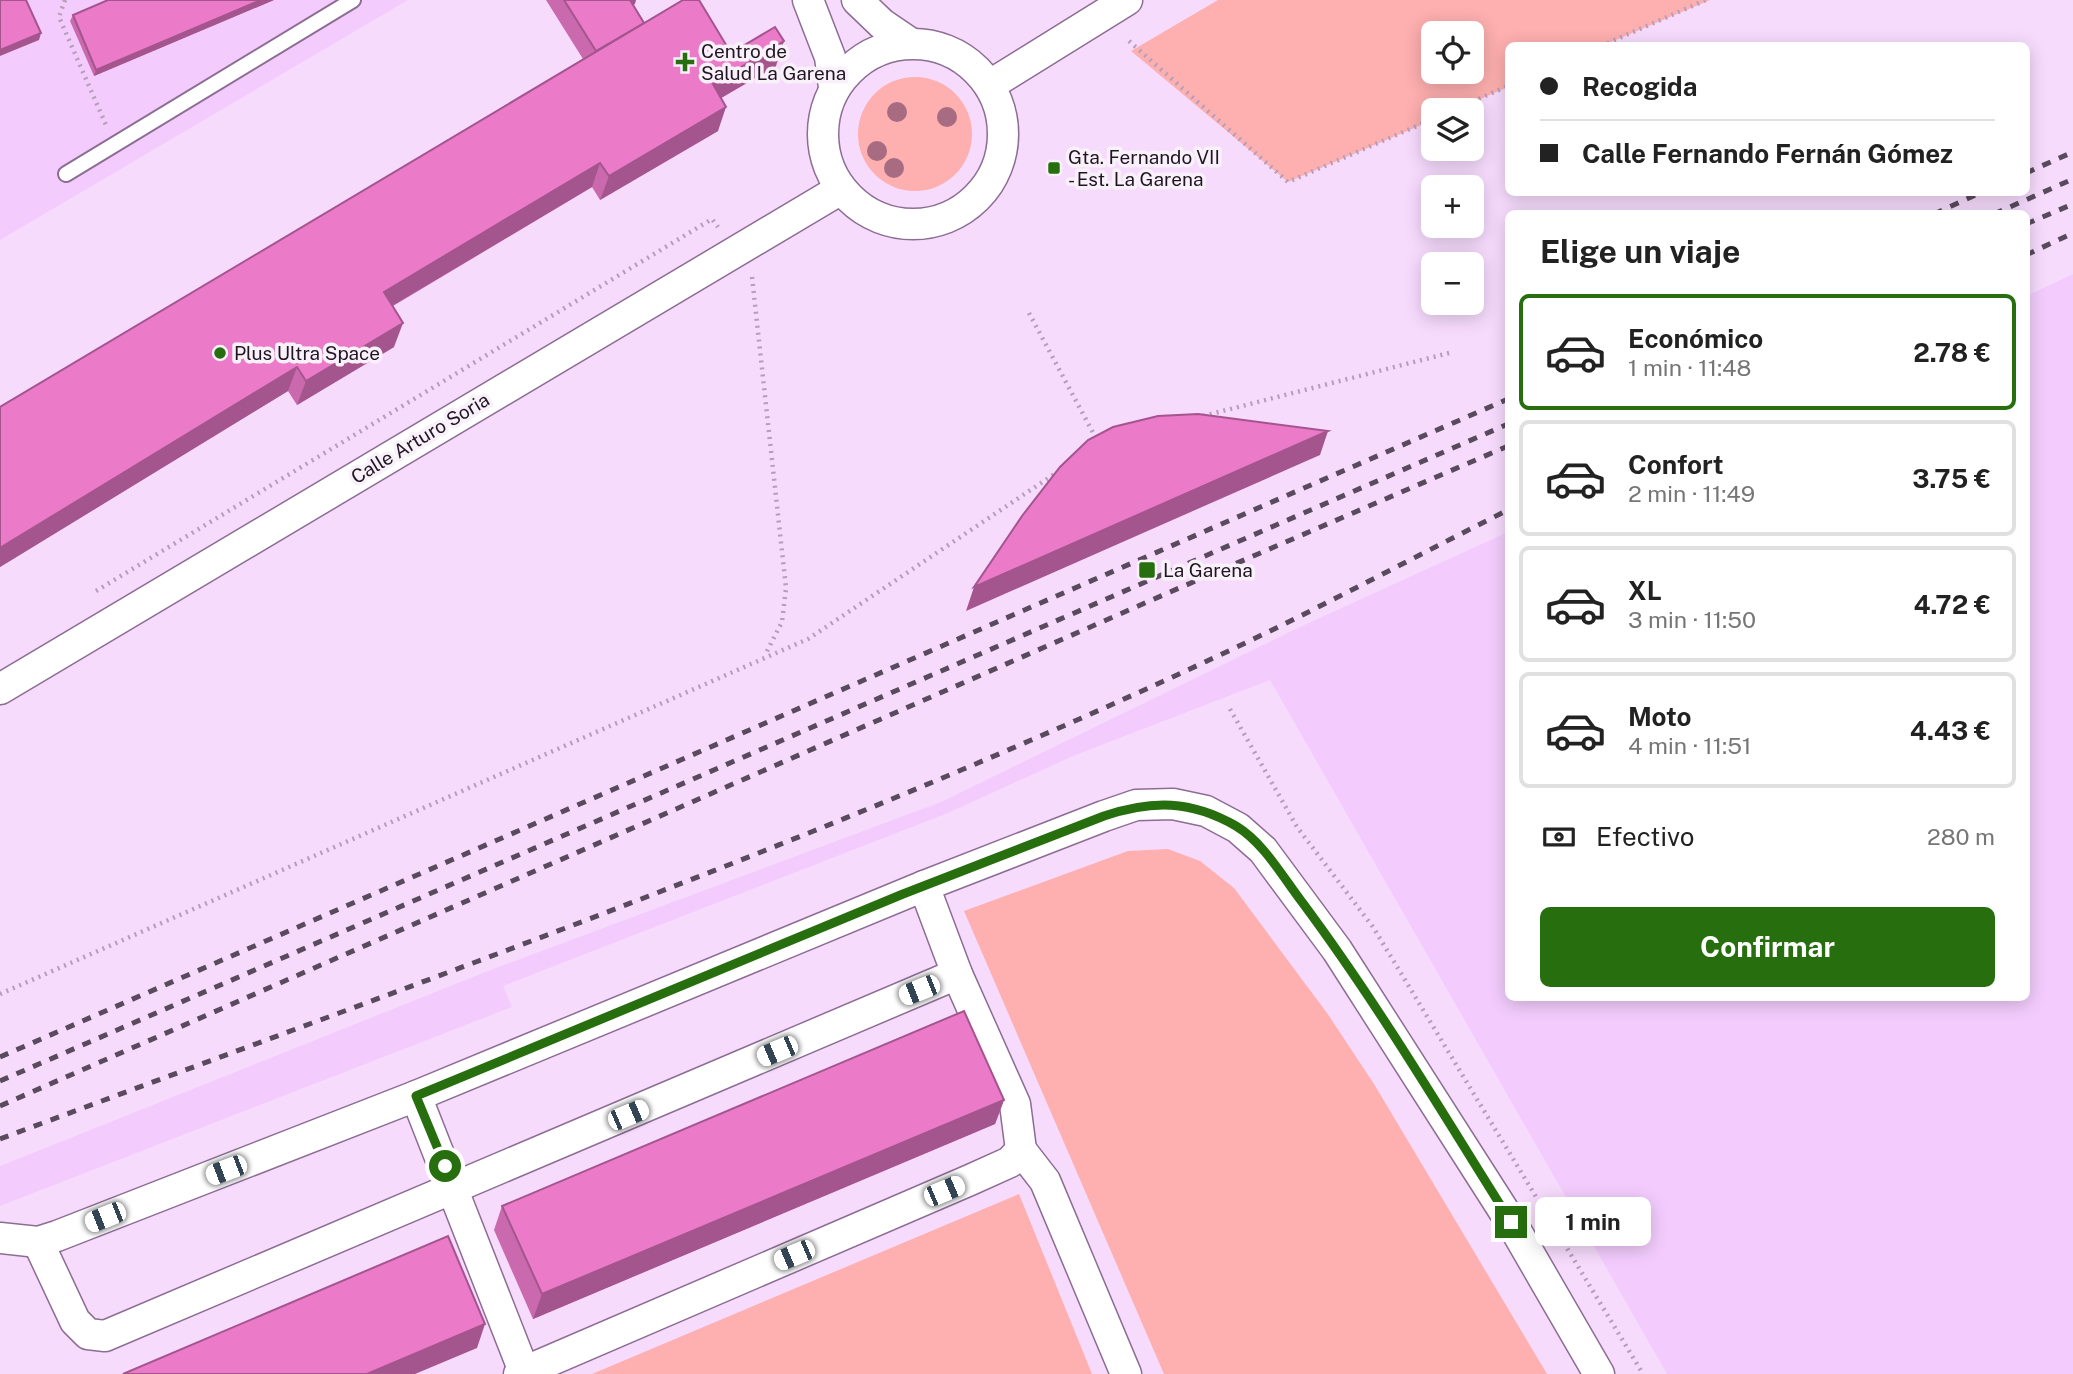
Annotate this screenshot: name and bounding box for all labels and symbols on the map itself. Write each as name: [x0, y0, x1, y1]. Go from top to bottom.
place label: Centro de Salud La Garena: [701, 40, 846, 84]
marker: Centro de Salud La Garena: [675, 52, 695, 72]
place label: Gta. Fernando VII - Est. La Garena: [1068, 146, 1220, 190]
marker: Gta. Fernando VII - Est. La Garena: [1046, 160, 1062, 176]
place label: Plus Ultra Space: [234, 342, 380, 364]
marker: Plus Ultra Space: [212, 345, 228, 361]
street label: Calle Arturo Soria: [347, 388, 493, 488]
place label: La Garena: [1163, 559, 1253, 581]
marker: La Garena: [1137, 560, 1157, 580]
car: [896, 972, 943, 1008]
car: [754, 1033, 801, 1069]
car: [605, 1097, 652, 1133]
route start: [429, 1150, 461, 1182]
car: [203, 1153, 250, 1187]
car: [921, 1173, 968, 1209]
callout: 1 min: [1536, 1198, 1651, 1246]
car: [82, 1199, 129, 1235]
route end: [1495, 1206, 1527, 1238]
car: [771, 1237, 818, 1273]

